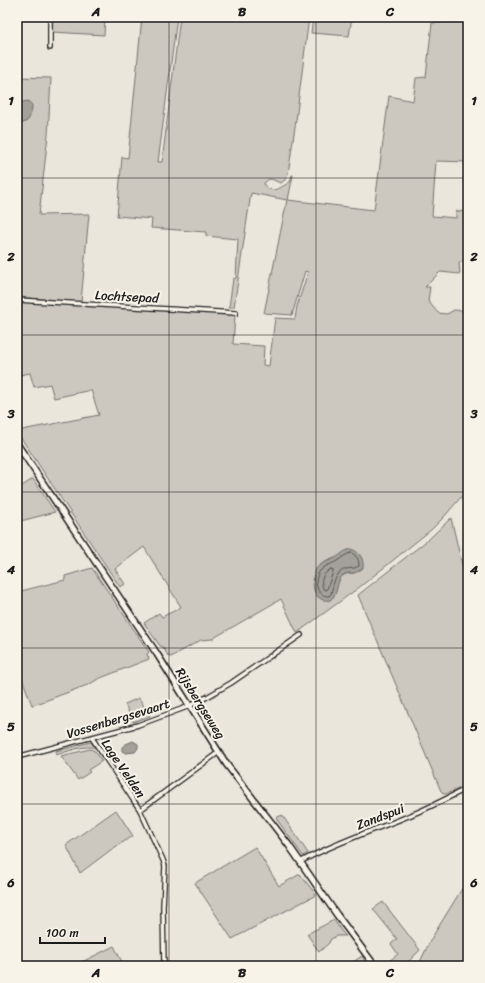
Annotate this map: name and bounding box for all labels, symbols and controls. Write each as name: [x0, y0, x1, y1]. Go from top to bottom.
text: A: [91, 0, 100, 23]
text: B: [238, 0, 247, 23]
text: C: [385, 0, 395, 23]
text: 1: [8, 89, 14, 112]
text: 1: [471, 89, 477, 112]
text: 2: [6, 245, 15, 268]
text: 2: [469, 245, 478, 268]
street label: Lochtsepad: [94, 283, 161, 310]
text: 3: [6, 402, 15, 425]
text: 3: [469, 402, 478, 425]
text: 4: [6, 558, 16, 581]
text: 4: [469, 558, 479, 581]
street label: Rijsbergseweg: [169, 663, 232, 744]
street label: Vossenbergsevaart: [64, 692, 173, 745]
text: 5: [7, 715, 15, 738]
text: 5: [470, 715, 478, 738]
street label: Lage Velden: [95, 734, 152, 803]
street label: Zandspui: [353, 797, 408, 836]
text: 6: [6, 871, 15, 894]
text: 6: [469, 871, 478, 894]
scale bar: [40, 919, 105, 945]
text: 100 m: [46, 922, 79, 944]
text: A: [91, 961, 100, 983]
text: B: [238, 961, 247, 983]
text: C: [385, 961, 395, 983]

